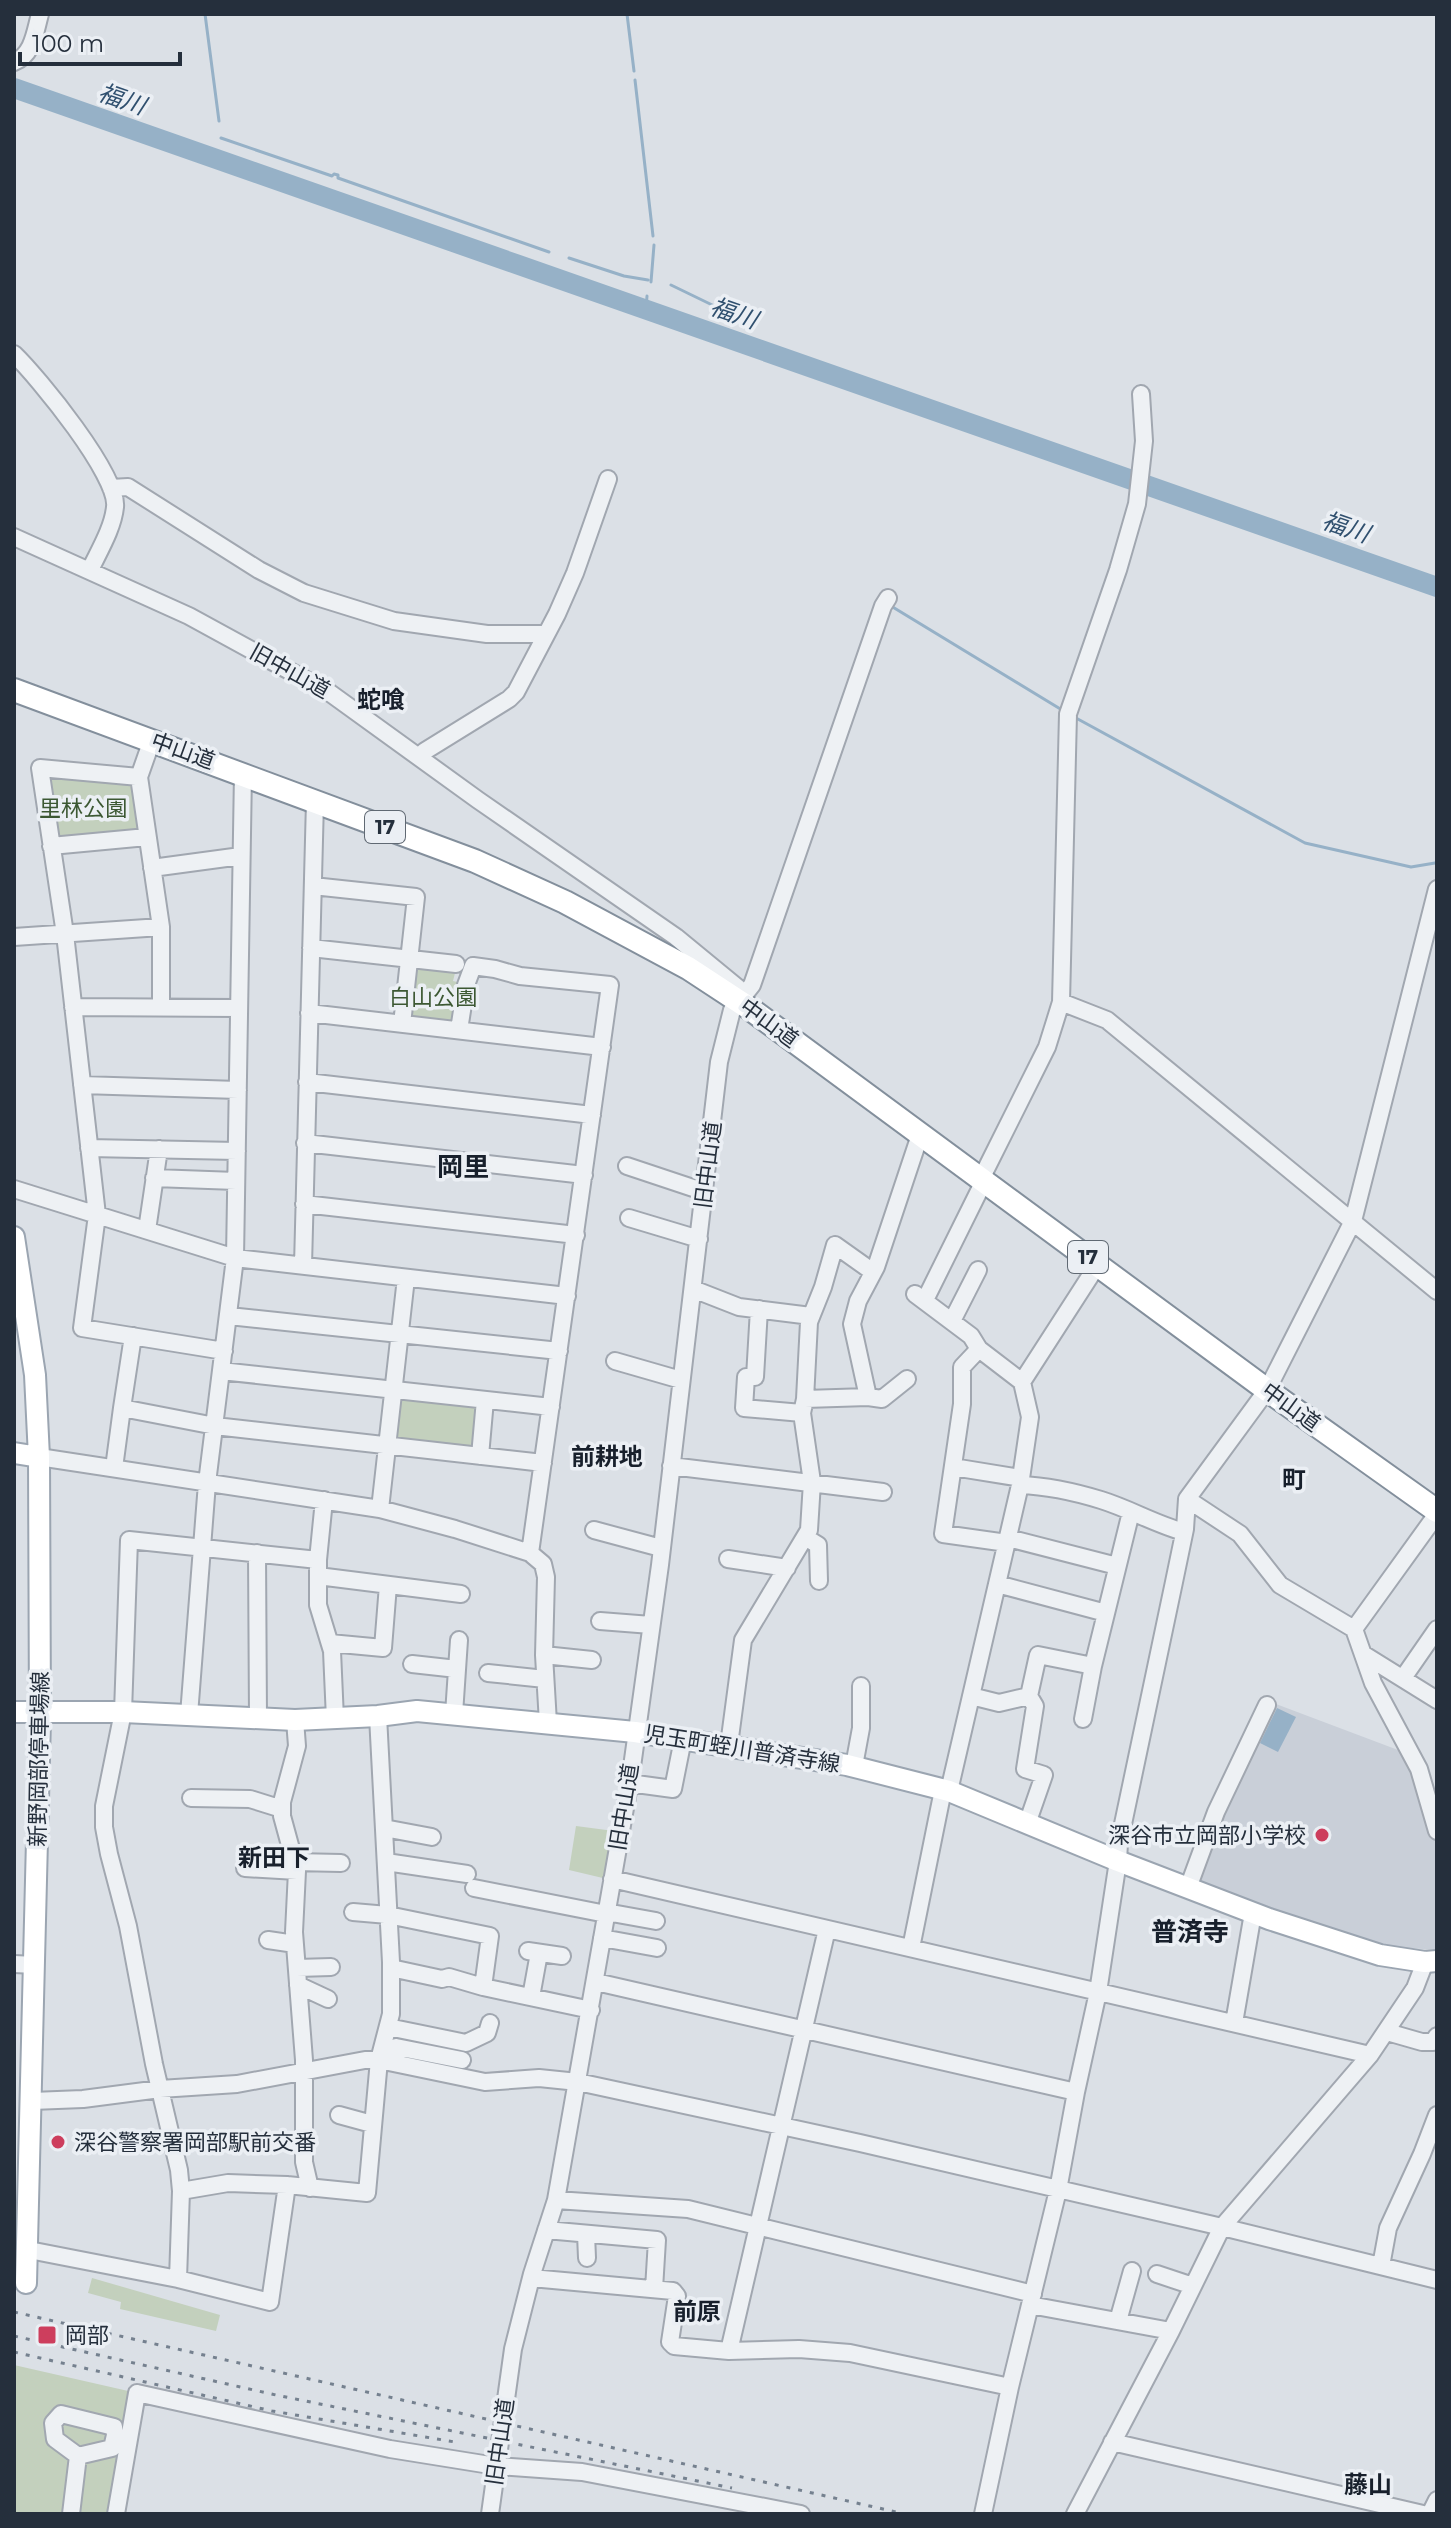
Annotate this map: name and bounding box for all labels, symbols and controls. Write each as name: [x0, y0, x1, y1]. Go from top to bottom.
scale bar: [20, 16, 180, 66]
text: 100 m: [32, 29, 104, 58]
water label: 福川: [95, 77, 152, 122]
water label: 福川: [707, 291, 764, 336]
water label: 福川: [1319, 505, 1376, 550]
street label: 旧中山道: [245, 638, 335, 704]
district label: 蛇喰: [357, 685, 405, 714]
street label: 中山道: [147, 727, 219, 775]
park label: 里林公園: [39, 795, 127, 822]
road number: 17: [365, 811, 405, 843]
park label: 白山公園: [389, 984, 477, 1011]
street label: 中山道: [734, 993, 804, 1053]
street label: 旧中山道: [689, 1120, 727, 1210]
district label: 岡里: [437, 1151, 489, 1183]
road number: 17: [1068, 1241, 1108, 1273]
street label: 中山道: [1256, 1377, 1326, 1437]
district label: 前耕地: [571, 1442, 643, 1471]
district label: 町: [1282, 1465, 1306, 1494]
street label: 新野岡部停車場線: [24, 1671, 54, 1847]
street label: 児玉町蛭川普済寺線: [642, 1720, 842, 1778]
street label: 旧中山道: [604, 1761, 644, 1853]
place label: 深谷市立岡部小学校: [1108, 1822, 1306, 1849]
marker: 深谷市立岡部小学校: [1313, 1826, 1331, 1844]
district label: 新田下: [238, 1843, 310, 1872]
district label: 普済寺: [1151, 1916, 1229, 1948]
place label: 深谷警察署岡部駅前交番: [74, 2129, 316, 2156]
marker: 深谷警察署岡部駅前交番: [49, 2133, 67, 2151]
district label: 前原: [673, 2297, 721, 2326]
place label: 岡部: [65, 2322, 109, 2349]
marker: 岡部: [36, 2324, 58, 2346]
street label: 旧中山道: [481, 2397, 519, 2487]
district label: 藤山: [1344, 2470, 1392, 2499]

